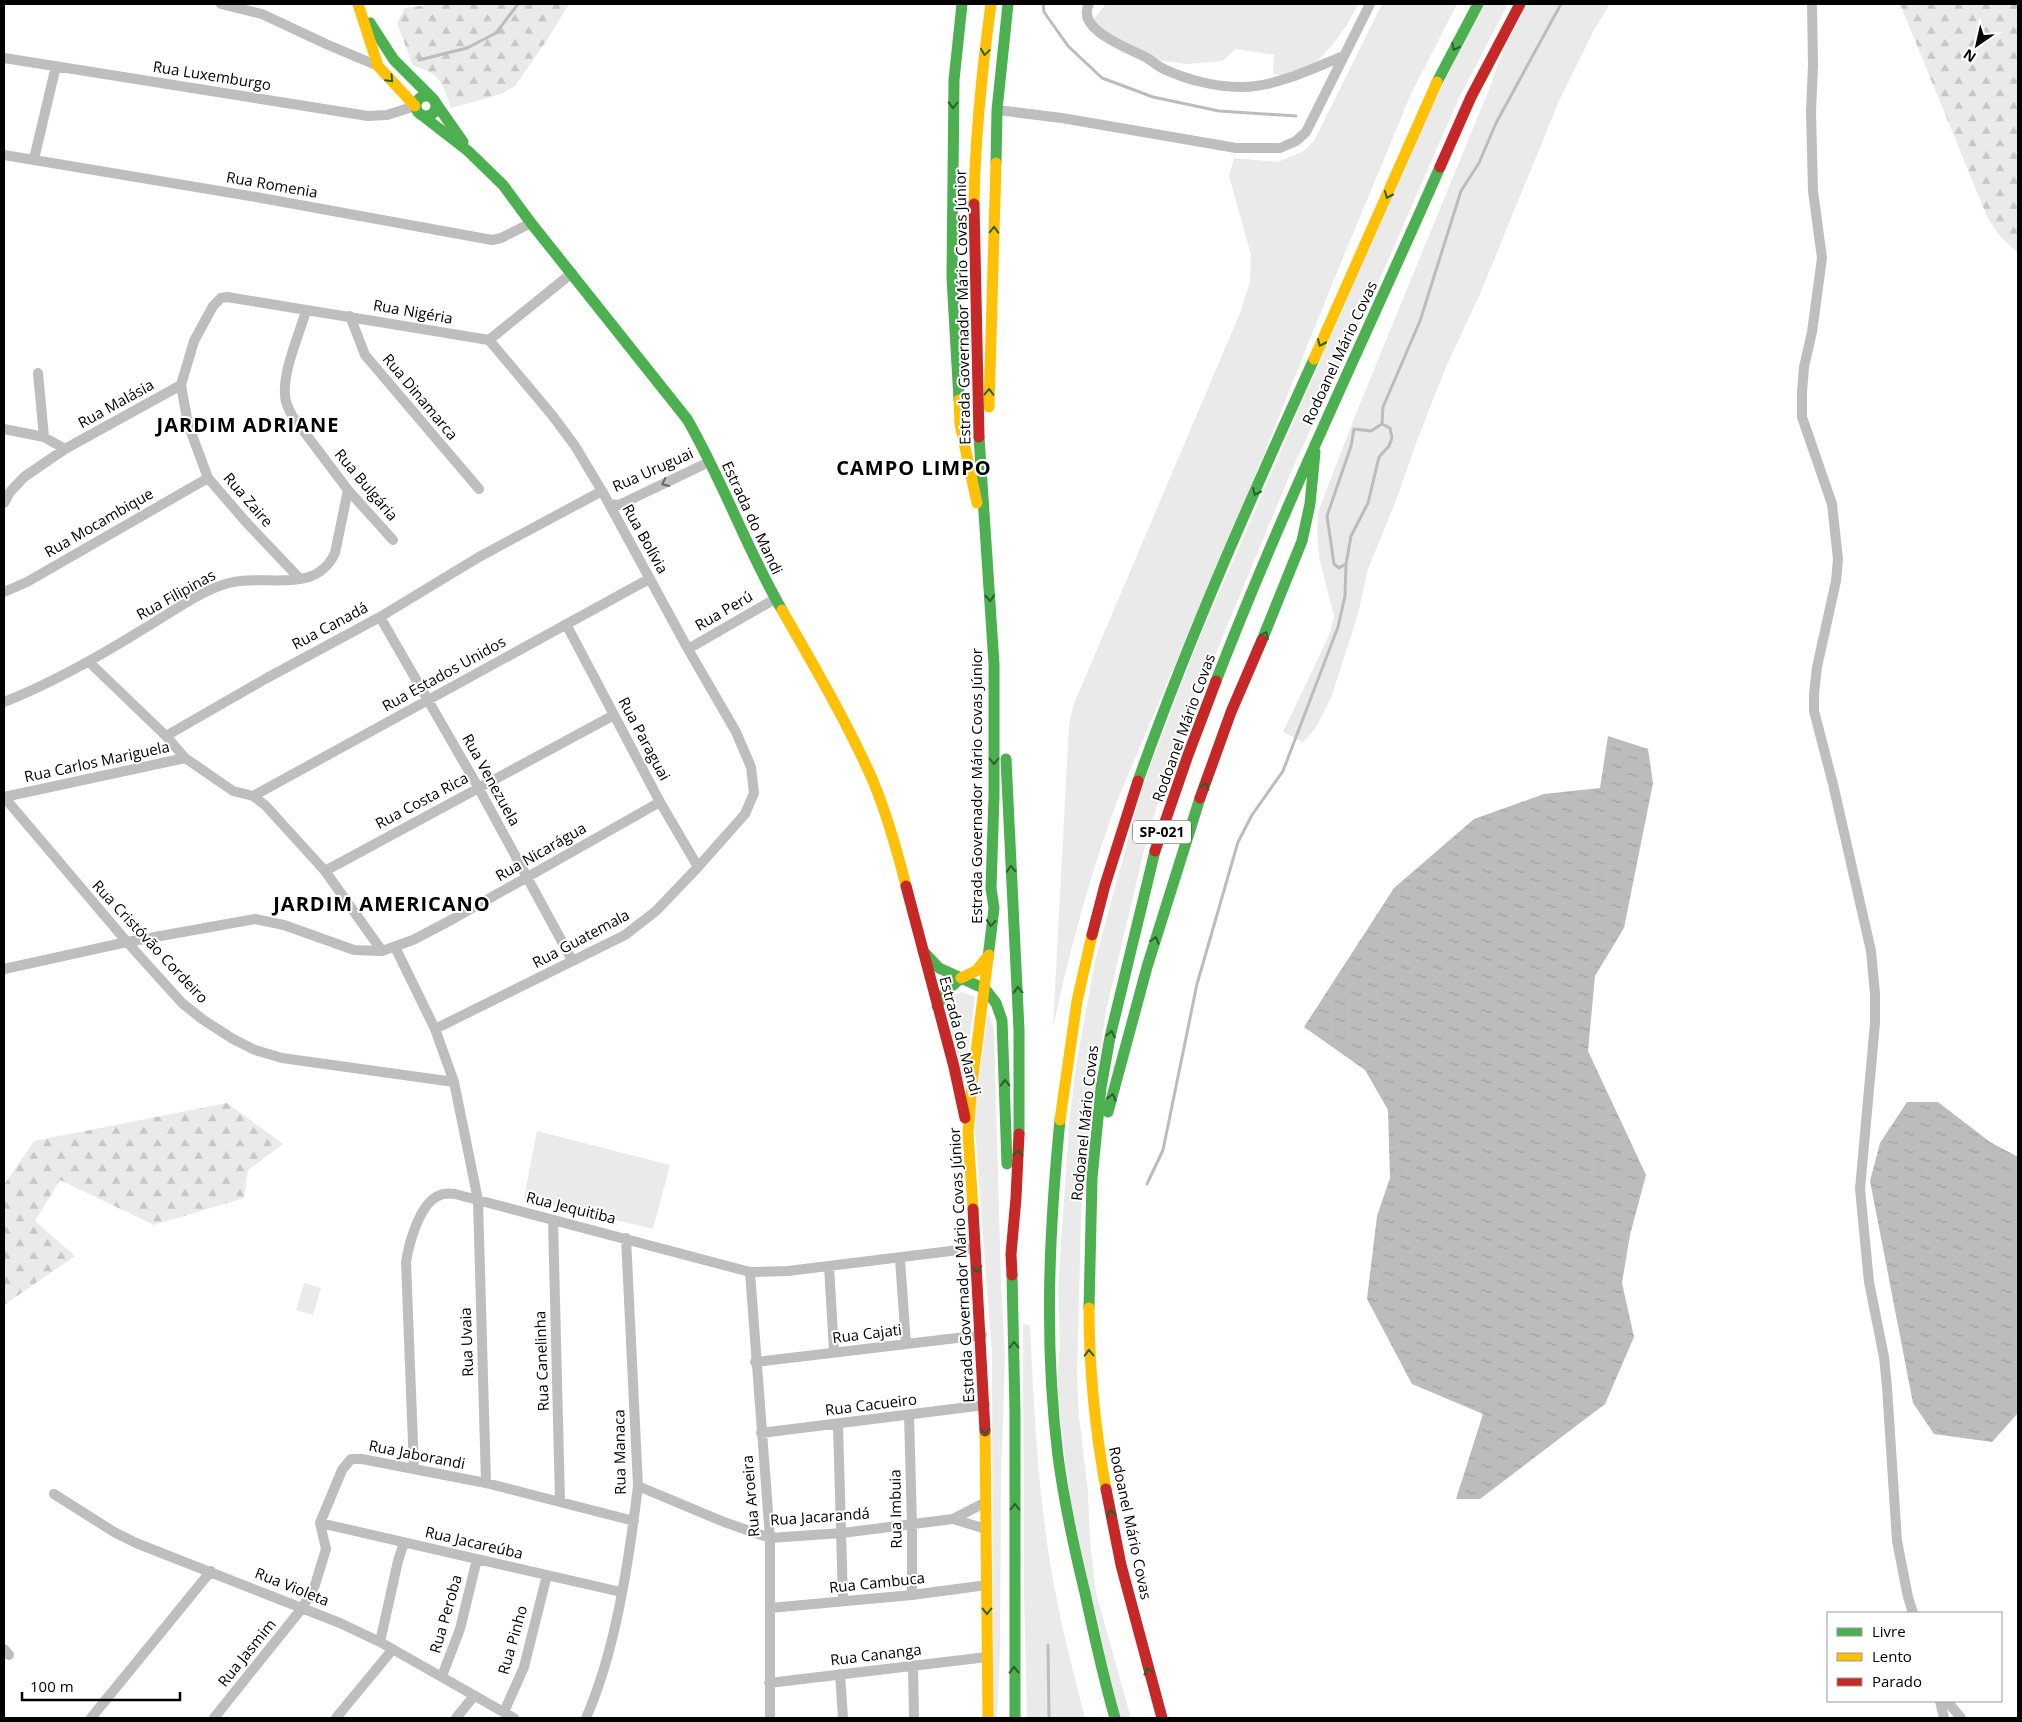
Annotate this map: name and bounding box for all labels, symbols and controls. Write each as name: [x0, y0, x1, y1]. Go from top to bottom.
north arrow: [1952, 20, 2002, 70]
one-way arrow: [1451, 42, 1461, 51]
text: N: [1959, 45, 1979, 67]
one-way arrow: [980, 48, 991, 56]
street label: Rua Luxemburgo: [152, 56, 273, 94]
one-way arrow: [385, 74, 394, 83]
one-way arrow: [948, 101, 958, 109]
street label: Rua Romenia: [225, 166, 320, 202]
street label: Estrada Governador Mário Covas Júnior: [950, 169, 974, 445]
one-way arrow: [1383, 190, 1394, 199]
one-way arrow: [988, 225, 999, 233]
street label: Rodoanel Mário Covas: [1297, 278, 1381, 428]
street label: Rua Nigéria: [372, 294, 455, 328]
one-way arrow: [1317, 338, 1328, 347]
street label: Rua Dinamarca: [379, 349, 463, 444]
street label: Rua Malásia: [74, 374, 157, 432]
one-way arrow: [984, 388, 994, 396]
district label: JARDIM ADRIANE: [155, 411, 339, 438]
street label: Rua Uruguai: [609, 442, 696, 496]
street label: Rua Bulgária: [331, 444, 403, 525]
district label: CAMPO LIMPO: [836, 454, 992, 481]
street label: Estrada do Mandi: [718, 458, 788, 577]
street label: Rua Zaire: [220, 468, 278, 531]
one-way arrow: [661, 476, 670, 487]
street label: Rua Mocambique: [41, 483, 156, 561]
one-way arrow: [1251, 487, 1262, 496]
street label: Rua Bolívia: [619, 500, 673, 577]
street label: Rua Filipinas: [132, 564, 219, 624]
street label: Rua Perú: [691, 586, 756, 635]
one-way arrow: [985, 595, 996, 603]
street label: Rua Canadá: [288, 597, 371, 654]
street label: Rua Estados Unidos: [378, 631, 509, 715]
one-way arrow: [1258, 631, 1268, 640]
street label: Estrada Governador Mário Covas Júnior: [966, 648, 986, 924]
street label: Rodoanel Mário Covas: [1147, 651, 1219, 804]
street label: Rua Paraguai: [614, 693, 675, 784]
street label: Rua Venezuela: [458, 730, 525, 829]
street label: Rua Carlos Mariguela: [22, 736, 171, 786]
one-way arrow: [989, 758, 999, 765]
street label: Rua Costa Rica: [372, 767, 471, 833]
one-way arrow: [1199, 782, 1209, 790]
street label: Rua Nicarágua: [492, 817, 589, 885]
road number: SP-021: [1133, 820, 1191, 844]
one-way arrow: [1006, 865, 1017, 873]
street label: Rua Cristóvão Cordeiro: [88, 875, 213, 1007]
district label: JARDIM AMERICANO: [271, 890, 491, 917]
street label: Rua Guatemala: [528, 904, 633, 972]
one-way arrow: [986, 919, 997, 927]
one-way arrow: [1149, 936, 1159, 945]
street label: Estrada do Mandi: [935, 974, 987, 1098]
one-way arrow: [1013, 986, 1023, 994]
one-way arrow: [1105, 1029, 1115, 1038]
street label: Rodoanel Mário Covas: [1066, 1044, 1102, 1202]
one-way arrow: [1000, 1079, 1010, 1086]
one-way arrow: [1106, 1092, 1117, 1101]
street label: Estrada Governador Mário Covas Júnior: [944, 1127, 978, 1403]
one-way arrow: [1013, 1149, 1023, 1156]
street label: Rua Jequitiba: [524, 1186, 618, 1228]
one-way arrow: [971, 1265, 982, 1273]
street label: Rua Uvaia: [455, 1307, 477, 1377]
street label: Rua Canelinha: [529, 1311, 553, 1412]
street label: Rua Cajati: [831, 1319, 903, 1347]
one-way arrow: [1008, 1340, 1019, 1348]
one-way arrow: [1084, 1348, 1095, 1356]
street label: Rua Cacueiro: [824, 1388, 918, 1420]
street label: Rua Manaca: [608, 1409, 630, 1495]
one-way arrow: [980, 1428, 990, 1436]
street label: Rua Jaborandi: [367, 1435, 467, 1473]
street label: Rodoanel Mário Covas: [1105, 1444, 1157, 1601]
street label: Rua Aroeira: [736, 1454, 764, 1538]
street label: Rua Imbuia: [884, 1469, 906, 1549]
street label: Rua Jacarandá: [769, 1503, 870, 1529]
one-way arrow: [1010, 1503, 1020, 1510]
one-way arrow: [1107, 1509, 1117, 1518]
street label: Rua Jacareúba: [423, 1521, 525, 1563]
street label: Rua Violeta: [252, 1562, 332, 1610]
street label: Rua Cambuca: [828, 1567, 926, 1597]
street label: Rua Peroba: [424, 1572, 466, 1655]
street label: Rua Pinho: [493, 1603, 531, 1677]
one-way arrow: [982, 1608, 992, 1616]
legend: [1827, 1612, 2002, 1702]
street label: Rua Jasmim: [213, 1614, 280, 1690]
text: Livre: [1872, 1621, 1906, 1641]
street label: Rua Cananga: [829, 1638, 923, 1670]
text: Lento: [1872, 1646, 1912, 1666]
one-way arrow: [1009, 1665, 1020, 1673]
one-way arrow: [1143, 1667, 1154, 1676]
scale bar: [22, 1670, 180, 1702]
text: Parado: [1872, 1671, 1922, 1691]
text: 100 m: [30, 1676, 74, 1696]

